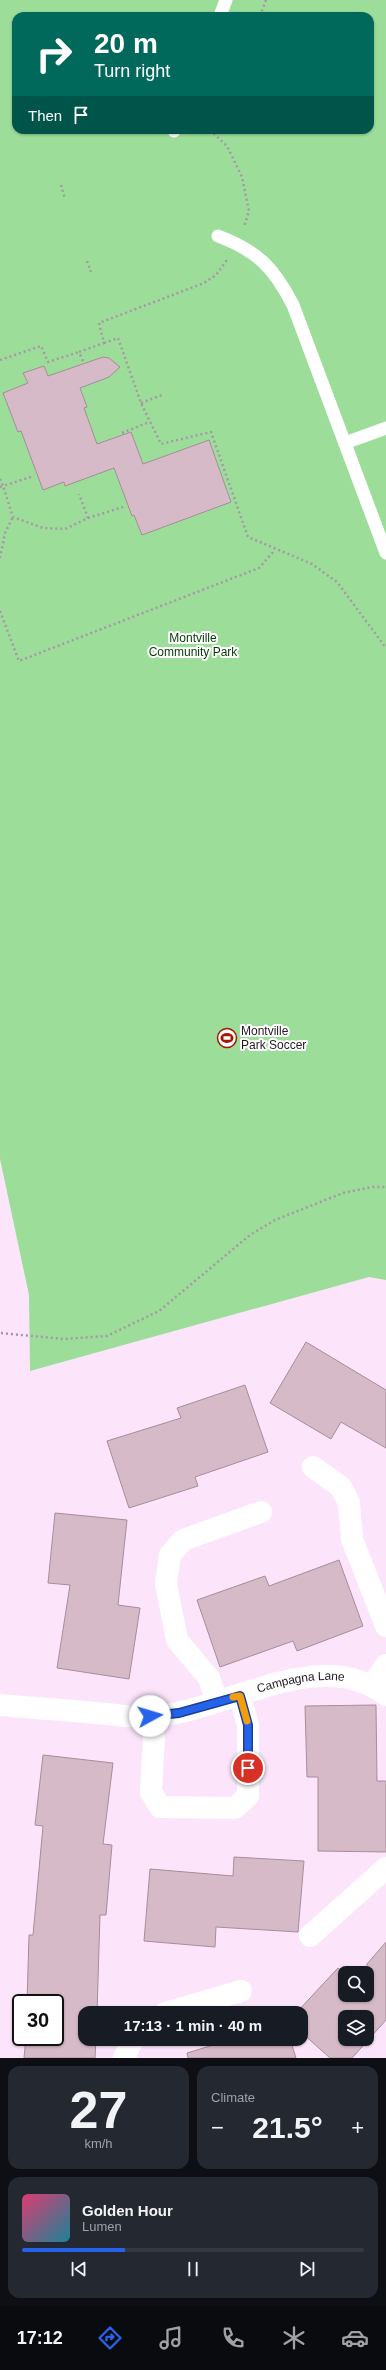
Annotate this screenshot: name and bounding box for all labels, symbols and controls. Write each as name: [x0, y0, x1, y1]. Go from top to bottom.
icon: right: [28, 28, 80, 80]
text: 20 m: [94, 28, 158, 59]
text: Turn right: [94, 61, 170, 81]
icon: arrive: [70, 104, 92, 126]
text: Then: [28, 107, 62, 124]
park label: Montville Community Park: [149, 631, 238, 659]
place label: Montville Park Soccer: [241, 1024, 306, 1052]
sports icon: Montville Park Soccer: [216, 1027, 238, 1049]
street label: Campagna Lane: [255, 1669, 346, 1696]
position arrow: [129, 1695, 171, 1737]
pin: [231, 1751, 265, 1785]
icon: arrive: [237, 1757, 259, 1779]
map controls: [338, 1966, 374, 2046]
button: search: [338, 1966, 374, 2002]
speed limit sign: 30: [12, 1994, 64, 2046]
button: layers: [338, 2010, 374, 2046]
text: 17:13 · 1 min · 40 m: [124, 2017, 262, 2034]
text: 27: [70, 2081, 127, 2139]
text: Climate: [211, 2090, 255, 2105]
text: 21.5°: [252, 2111, 323, 2144]
text: −: [211, 2115, 224, 2140]
text: +: [351, 2115, 364, 2140]
text: km/h: [84, 2136, 113, 2151]
text: Golden Hour: [82, 2202, 173, 2219]
text: Lumen: [82, 2219, 122, 2234]
icon: previous: [68, 2258, 90, 2280]
icon: pause: [182, 2258, 204, 2280]
icon: next: [296, 2258, 318, 2280]
icon: directions: [96, 2324, 124, 2352]
icon: music: [157, 2324, 185, 2352]
icon: phone: [219, 2324, 247, 2352]
icon: climate: [280, 2324, 308, 2352]
icon: car: [341, 2324, 369, 2352]
text: 17:12: [17, 2328, 63, 2348]

